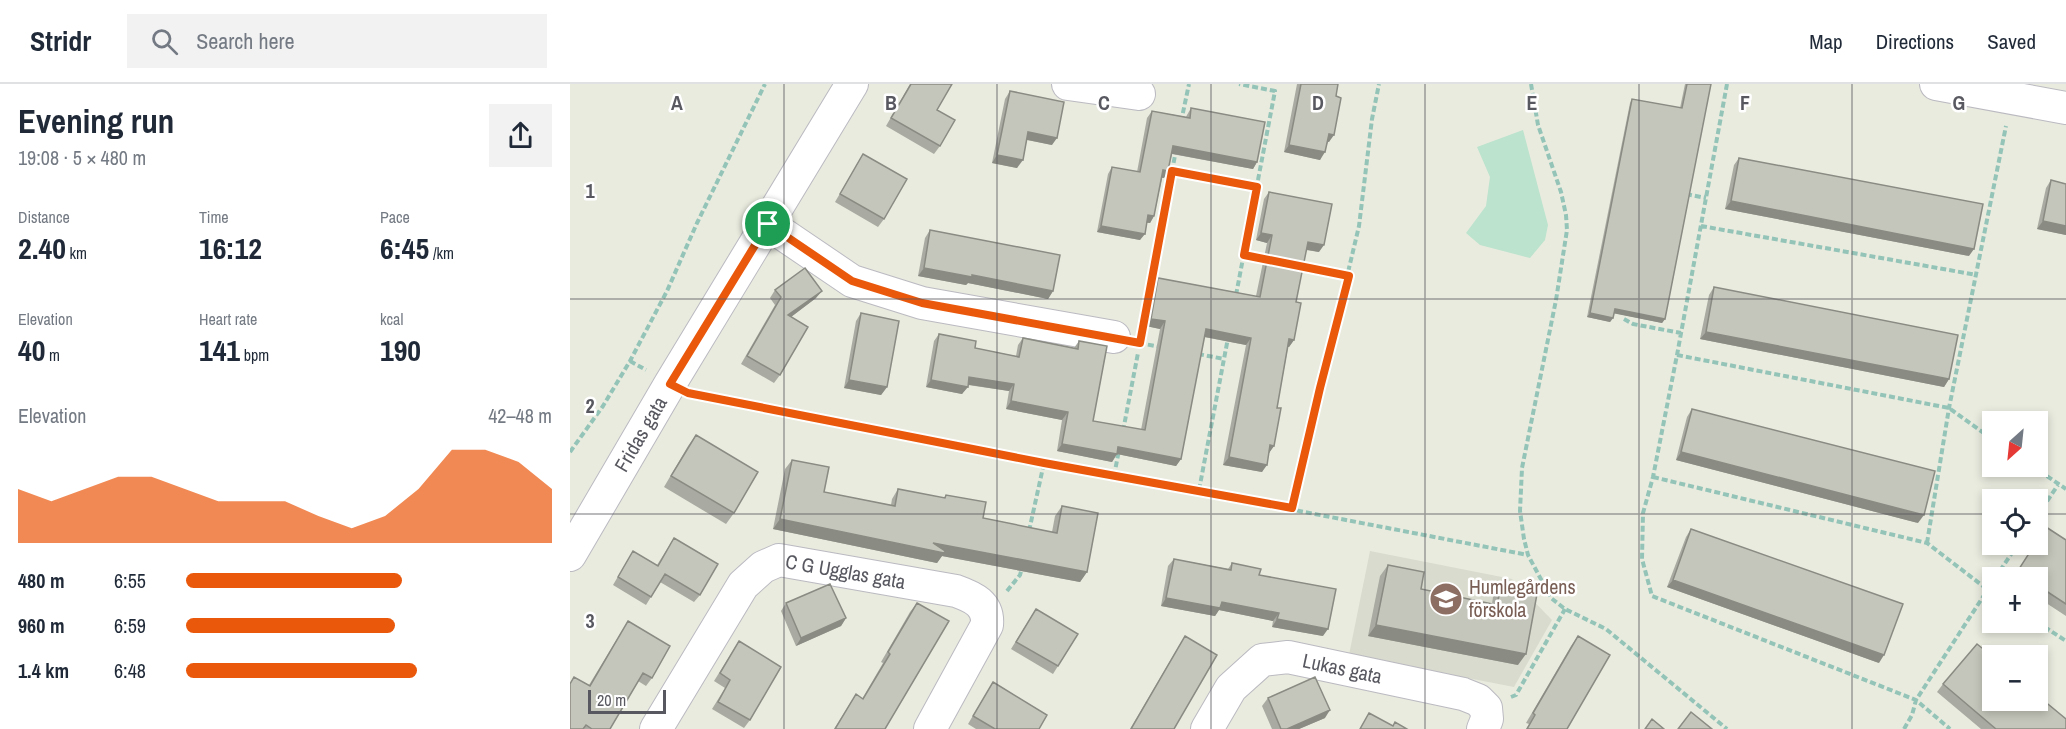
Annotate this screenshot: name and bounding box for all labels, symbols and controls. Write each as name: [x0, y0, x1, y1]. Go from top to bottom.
search box: [127, 14, 547, 68]
text: Stridr: [30, 22, 91, 60]
icon: search: [148, 25, 181, 58]
text: Search here: [196, 26, 295, 56]
text: Map: [1809, 27, 1843, 56]
text: Directions: [1876, 27, 1954, 56]
text: Saved: [1987, 27, 2036, 56]
text: A: [671, 89, 683, 116]
text: B: [885, 89, 897, 116]
text: C: [1098, 89, 1110, 116]
text: D: [1312, 89, 1324, 116]
text: E: [1527, 89, 1538, 116]
text: F: [1740, 89, 1750, 116]
text: G: [1953, 89, 1965, 116]
text: Evening run: [18, 99, 174, 143]
button: share: [489, 104, 552, 167]
text: 19:08 · 5 × 480 m: [18, 144, 146, 171]
text: 1: [585, 177, 595, 204]
pin: [742, 198, 793, 249]
text: Distance: [18, 206, 70, 228]
text: Time: [199, 206, 229, 228]
text: Pace: [380, 206, 410, 228]
icon: arrive: [751, 207, 784, 240]
text: 2.40: [18, 228, 66, 268]
text: 16:12: [199, 228, 262, 268]
text: 6:45: [380, 228, 429, 268]
text: km: [66, 242, 87, 264]
text: /km: [429, 242, 454, 264]
text: Elevation: [18, 308, 73, 330]
text: Heart rate: [199, 308, 257, 330]
text: kcal: [380, 308, 403, 330]
text: 40: [18, 330, 45, 370]
text: 141: [199, 330, 240, 370]
text: 190: [380, 330, 421, 370]
text: m: [45, 344, 60, 366]
text: bpm: [240, 344, 269, 366]
street label: Fridas gata: [608, 391, 673, 477]
text: 2: [585, 392, 595, 419]
text: Elevation: [18, 402, 86, 429]
text: 42–48 m: [488, 402, 552, 429]
north arrow: [1982, 411, 2048, 477]
map controls: [1982, 411, 2048, 711]
button: locate: [1982, 489, 2048, 555]
street label: C G Ugglas gata: [783, 547, 908, 595]
text: 480 m: [18, 567, 65, 594]
text: 6:55: [114, 567, 146, 594]
button: +: [1982, 567, 2048, 633]
place label: Humlegårdens förskola: [1469, 573, 1576, 623]
school or university icon: Humlegårdens förskola: [1428, 581, 1464, 617]
text: 3: [585, 607, 595, 634]
text: 960 m: [18, 612, 65, 639]
text: 6:59: [114, 612, 146, 639]
button: −: [1982, 645, 2048, 711]
street label: Lukas gata: [1300, 646, 1385, 690]
text: 1.4 km: [18, 657, 69, 684]
text: 6:48: [114, 657, 146, 684]
scale bar: [588, 687, 666, 714]
text: 20 m: [597, 689, 626, 711]

